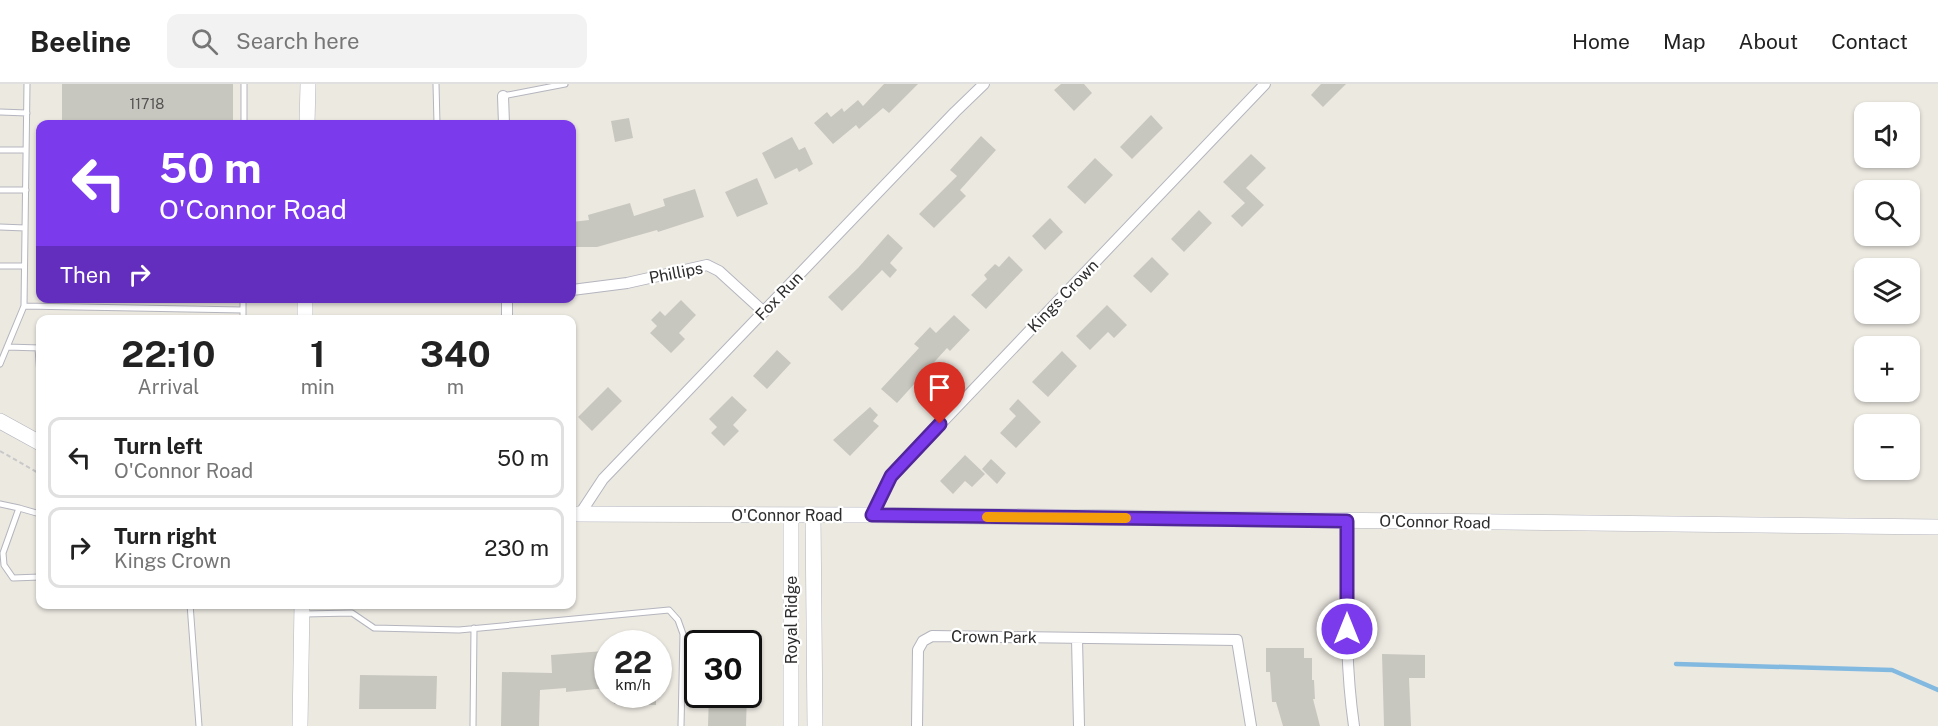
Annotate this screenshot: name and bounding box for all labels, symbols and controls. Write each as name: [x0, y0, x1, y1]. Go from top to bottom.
search box: [167, 14, 587, 68]
text: Beeline: [30, 25, 131, 58]
icon: search: [188, 25, 221, 58]
text: Search here: [236, 28, 360, 54]
text: Home: [1572, 29, 1630, 54]
text: Map: [1663, 29, 1706, 54]
text: About: [1739, 29, 1798, 54]
text: Contact: [1831, 29, 1908, 54]
house number: 11718: [130, 96, 164, 112]
map controls: [1854, 102, 1920, 480]
button: sound: [1854, 102, 1920, 168]
text: 50 m: [159, 143, 262, 192]
icon: left: [60, 144, 138, 222]
button: search: [1854, 180, 1920, 246]
text: O'Connor Road: [159, 193, 347, 225]
street label: Kings Crown: [1024, 256, 1102, 336]
icon: right: [123, 258, 156, 291]
street label: Phillips: [647, 258, 705, 288]
button: layers: [1854, 258, 1920, 324]
text: Then: [60, 262, 111, 288]
street label: Fox Run: [751, 268, 807, 324]
text: 22:10: [121, 333, 215, 375]
text: 1: [310, 333, 325, 375]
text: 340: [420, 333, 491, 375]
button: +: [1854, 336, 1920, 402]
pin: [914, 362, 965, 424]
icon: arrive: [923, 371, 956, 404]
text: Arrival: [137, 375, 199, 399]
text: min: [301, 375, 335, 399]
text: m: [447, 375, 464, 399]
button: −: [1854, 414, 1920, 480]
text: Turn left: [114, 433, 203, 459]
icon: left: [63, 441, 96, 474]
text: 50 m: [497, 445, 549, 471]
text: O'Connor Road: [114, 459, 253, 483]
street label: O'Connor Road: [731, 506, 843, 525]
street label: O'Connor Road: [1379, 512, 1491, 532]
text: Turn right: [114, 523, 217, 549]
icon: right: [63, 531, 96, 564]
text: 230 m: [484, 535, 549, 561]
text: Kings Crown: [114, 549, 231, 573]
street label: Royal Ridge: [782, 576, 801, 664]
position arrow: [1315, 597, 1379, 661]
street label: Crown Park: [951, 627, 1037, 647]
speed limit sign: 30: [684, 630, 762, 708]
text: 22: [614, 644, 652, 680]
text: km/h: [615, 676, 651, 693]

